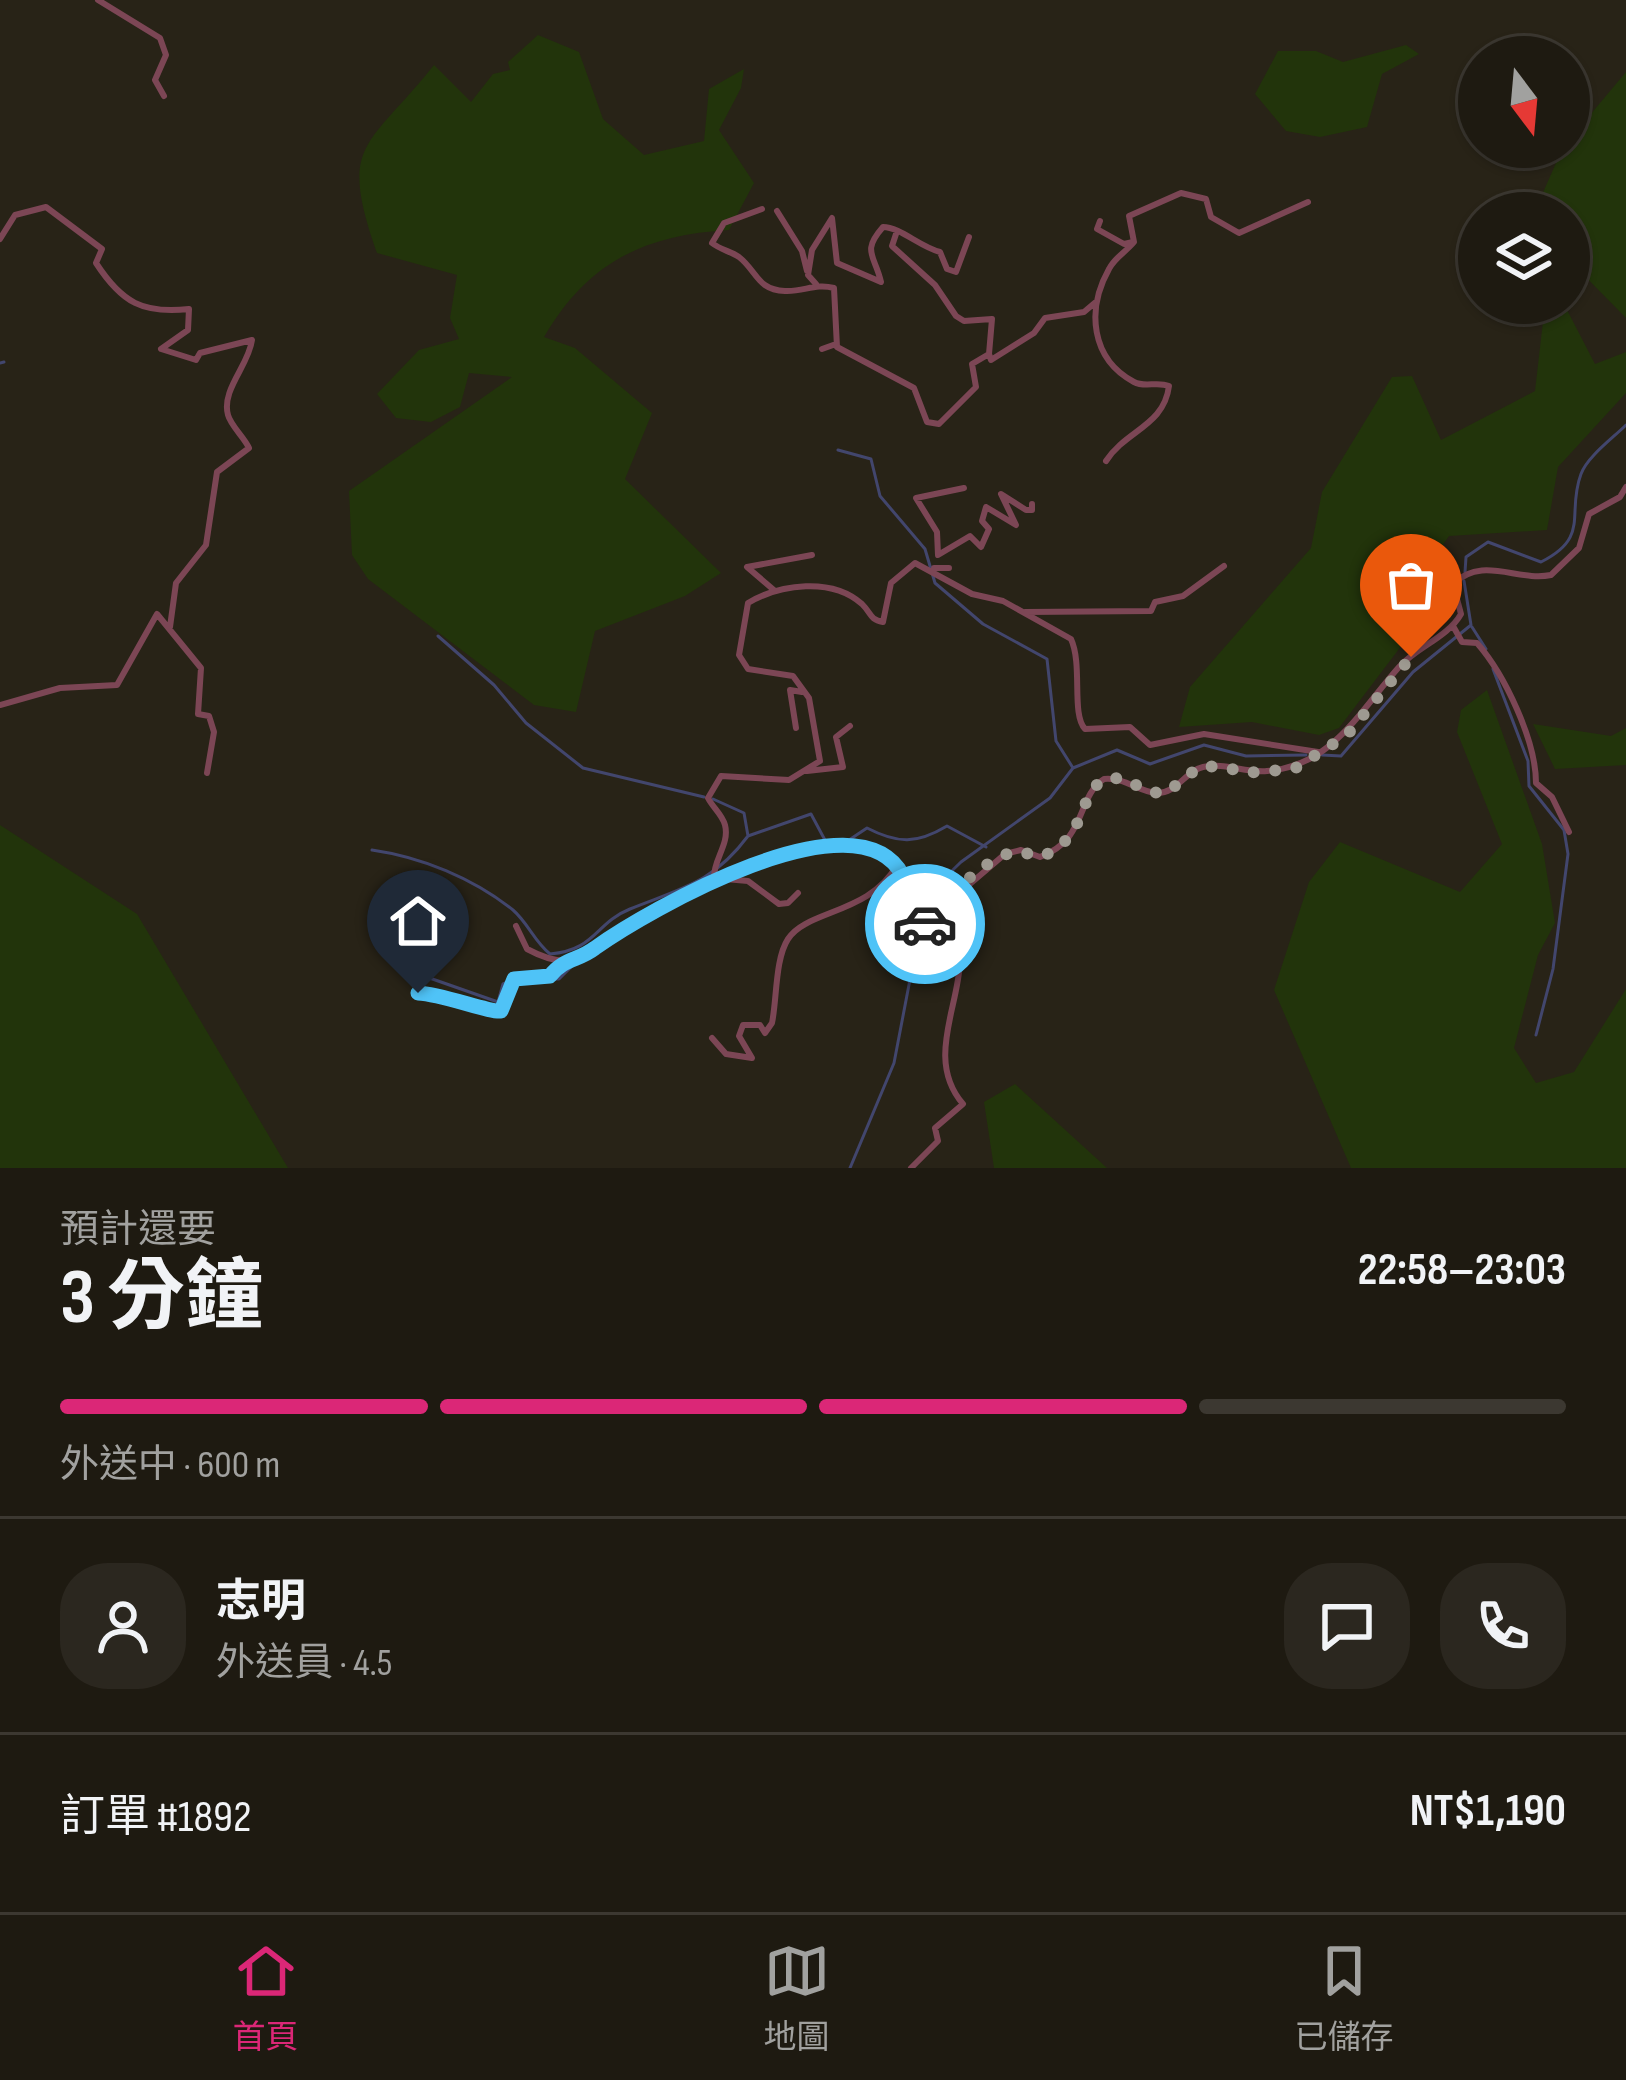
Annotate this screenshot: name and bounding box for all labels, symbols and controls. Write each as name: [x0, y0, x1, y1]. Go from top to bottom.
north arrow: [1458, 36, 1590, 168]
map controls: [1458, 36, 1590, 324]
button: layers: [1458, 192, 1590, 324]
pin: [1360, 534, 1462, 657]
icon: bag: [1378, 552, 1444, 618]
courier: [865, 864, 985, 984]
pin: [367, 870, 469, 993]
icon: home: [385, 888, 451, 954]
icon: car: [892, 891, 958, 957]
text: 預計還要: [60, 1207, 216, 1254]
text: 22:58–23:03: [1358, 1243, 1566, 1298]
text: 3 分鐘: [60, 1252, 263, 1345]
text: 外送中 · 600 m: [60, 1442, 280, 1489]
button: person: [60, 1563, 186, 1689]
button: chat: [1284, 1563, 1410, 1689]
button: phone: [1440, 1563, 1566, 1689]
text: 志明: [216, 1575, 306, 1630]
text: 外送員 · 4.5: [216, 1640, 392, 1687]
text: NT$1,190: [1410, 1784, 1566, 1839]
text: 訂單 #1892: [60, 1790, 252, 1845]
tab: 首頁: [233, 1938, 299, 2058]
tab: 地圖: [764, 1938, 830, 2058]
tab: 已儲存: [1295, 1938, 1394, 2058]

